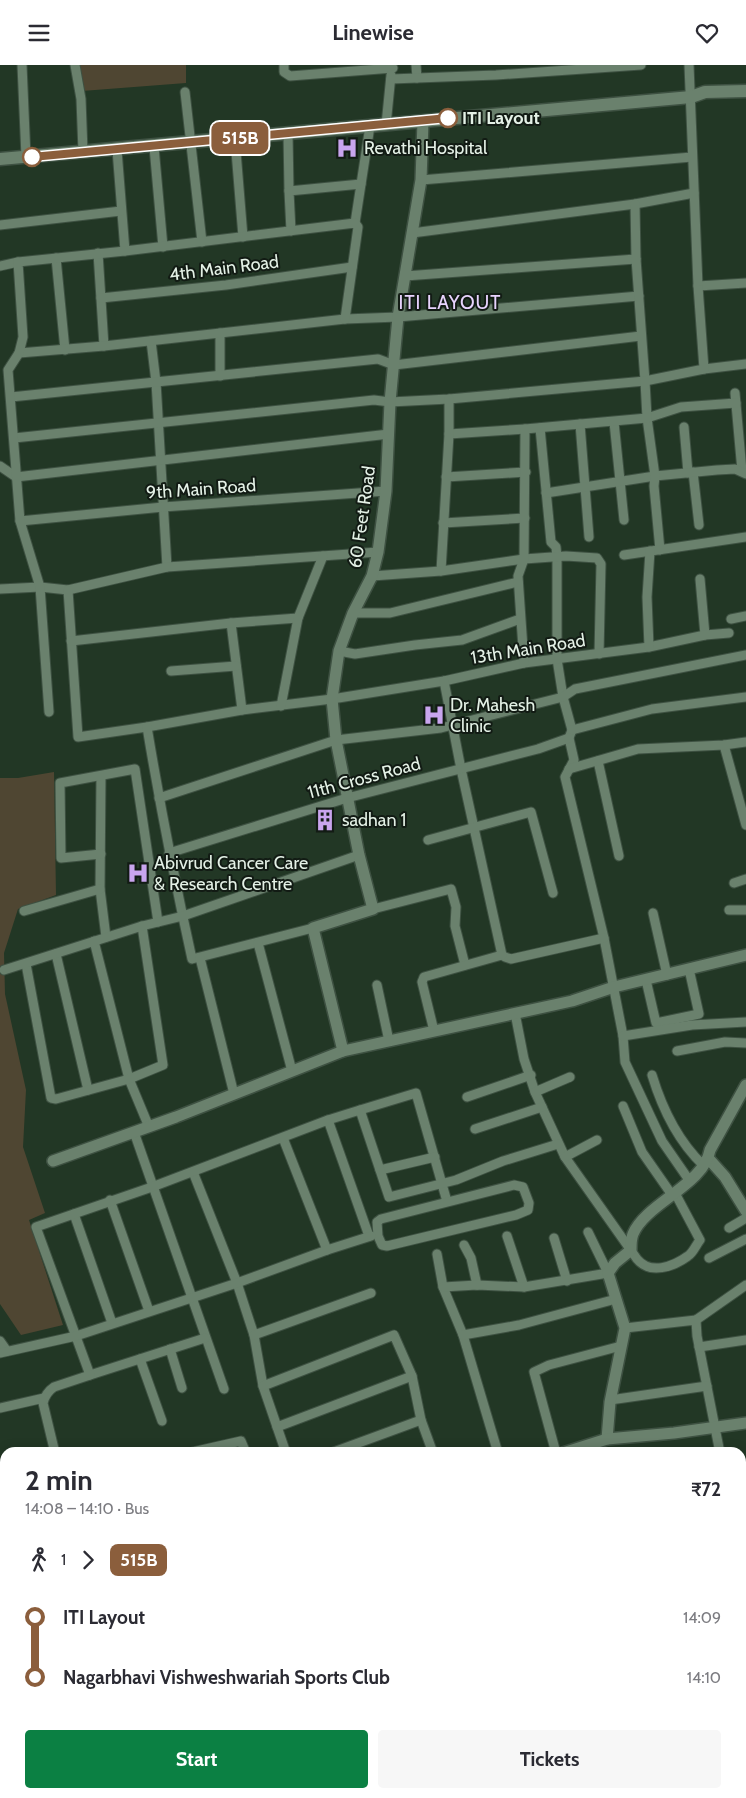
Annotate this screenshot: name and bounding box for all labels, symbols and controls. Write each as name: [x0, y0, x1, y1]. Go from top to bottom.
icon: menu: [25, 19, 53, 47]
text: Linewise: [332, 19, 414, 46]
icon: heart: [693, 19, 721, 47]
place label: ITI Layout: [462, 107, 540, 129]
marker: ITI Layout: [438, 108, 458, 128]
line badge: 515B: [205, 122, 275, 154]
text: 515B: [221, 127, 259, 149]
hospital icon: Revathi Hospital: [334, 135, 360, 161]
place label: Revathi Hospital: [364, 137, 488, 159]
unlabelled marker: [22, 147, 42, 167]
street label: 4th Main Road: [168, 250, 280, 286]
district label: ITI LAYOUT: [399, 291, 501, 314]
street label: 60 Feet Road: [344, 464, 380, 570]
street label: 9th Main Road: [145, 474, 257, 504]
street label: 13th Main Road: [469, 629, 587, 669]
place label: Dr. Mahesh Clinic: [450, 694, 535, 737]
hospital icon: Dr. Mahesh Clinic: [421, 702, 447, 728]
street label: 11th Cross Road: [305, 752, 423, 804]
building icon: sadhan 1: [312, 807, 338, 833]
place label: sadhan 1: [342, 809, 406, 831]
place label: Abivrud Cancer Care & Research Centre: [154, 852, 308, 895]
hospital icon: Abivrud Cancer Care & Research Centre: [125, 860, 151, 886]
text: 2 min: [25, 1463, 93, 1497]
text: ₹72: [691, 1478, 721, 1501]
text: 14:08 – 14:10 · Bus: [25, 1499, 149, 1518]
icon: walk: [25, 1546, 53, 1574]
icon: forward: [74, 1546, 102, 1574]
text: 515B: [120, 1549, 157, 1571]
text: 1: [61, 1550, 66, 1569]
text: ITI Layout: [63, 1606, 145, 1629]
text: 14:09: [683, 1608, 721, 1627]
text: Nagarbhavi Vishweshwariah Sports Club: [63, 1666, 390, 1689]
text: 14:10: [687, 1668, 721, 1687]
button: Start: [25, 1730, 368, 1788]
button: Tickets: [378, 1730, 721, 1788]

